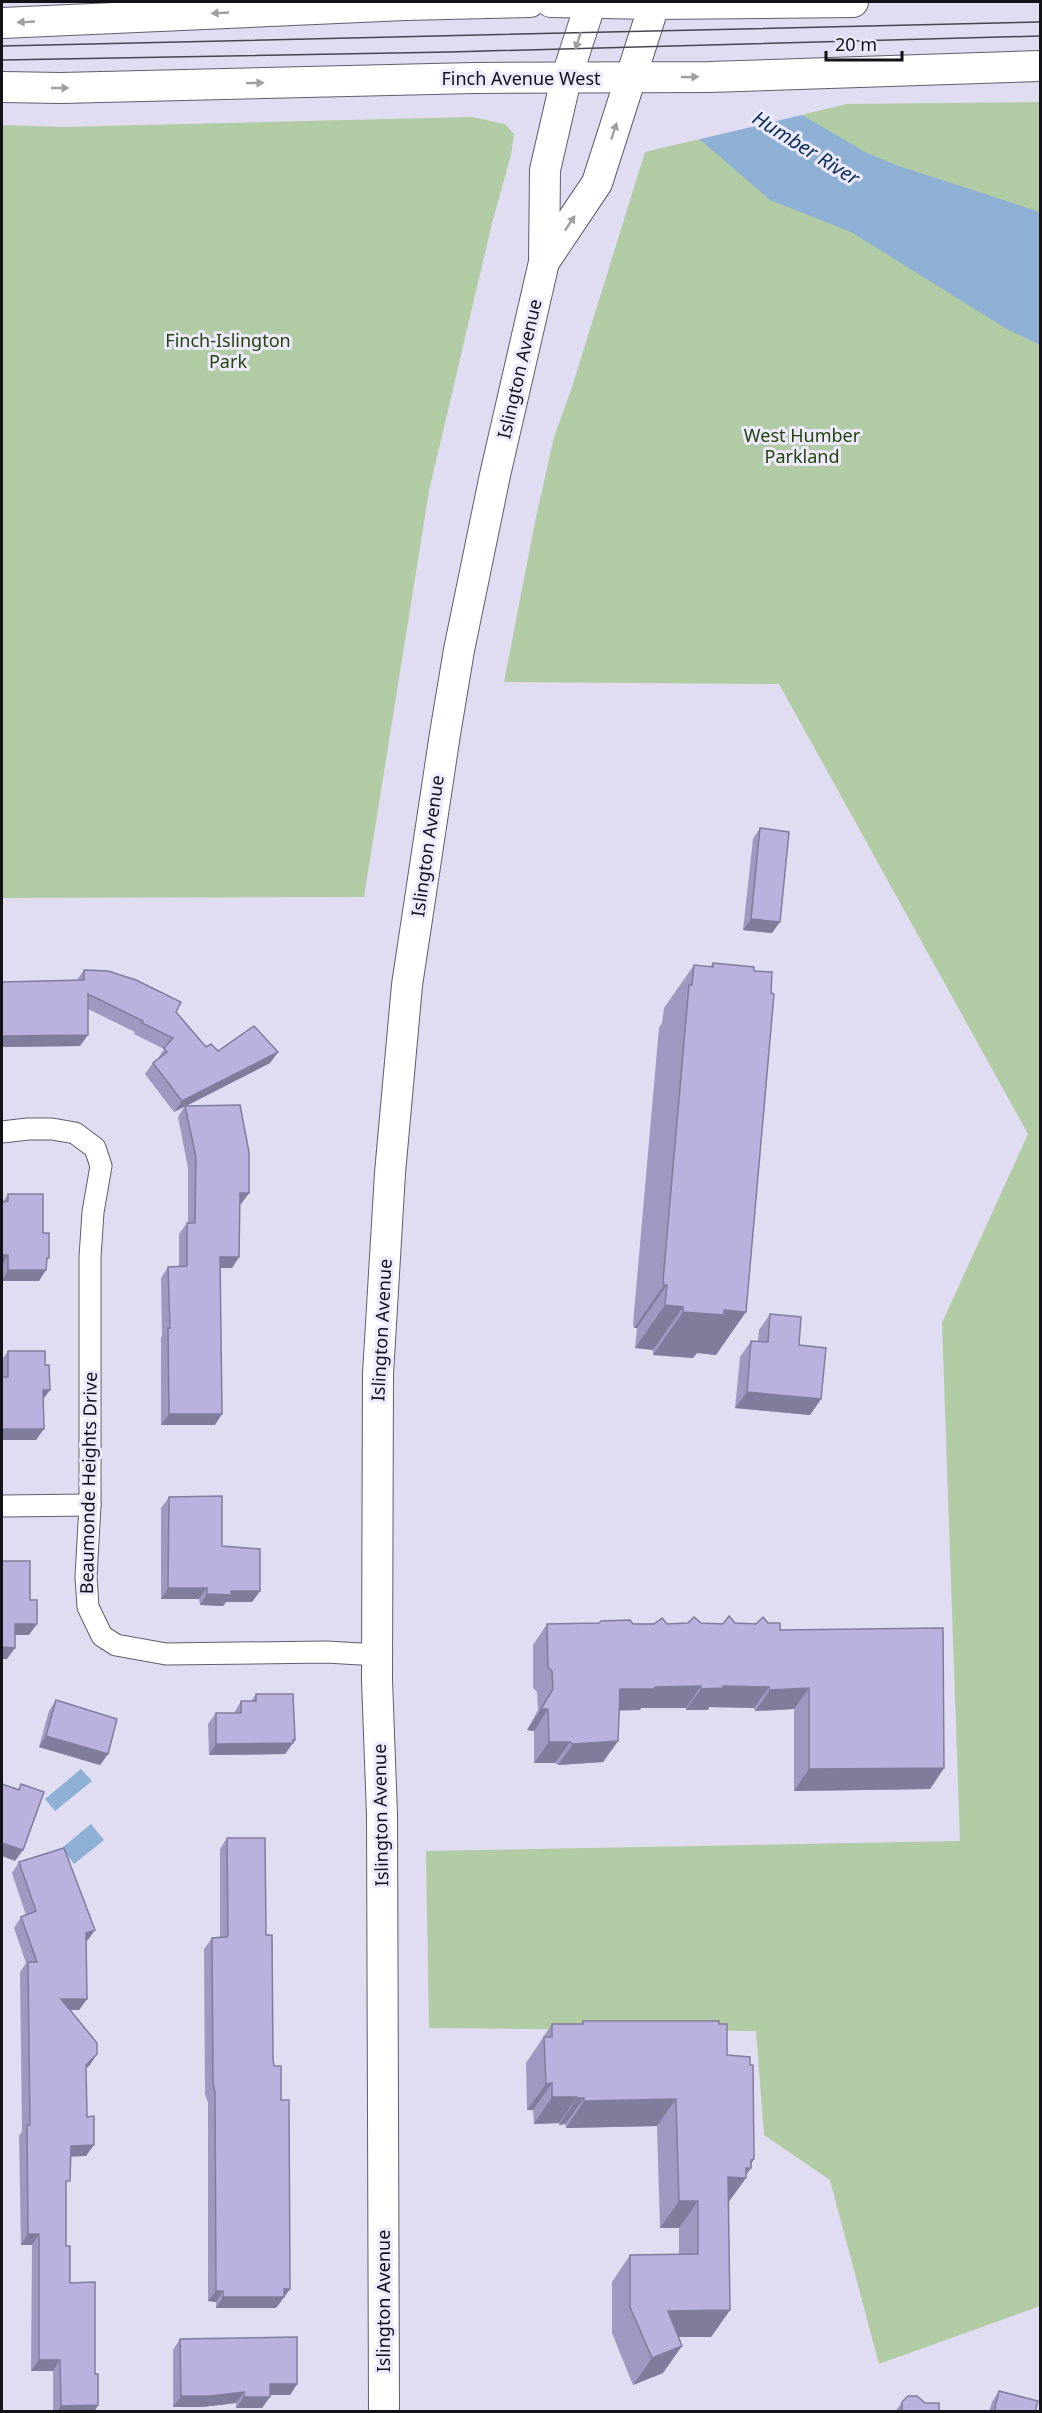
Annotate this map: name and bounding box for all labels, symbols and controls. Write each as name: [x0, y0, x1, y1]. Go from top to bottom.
one-way arrow: [211, 8, 230, 17]
one-way arrow: [16, 17, 35, 26]
scale bar: [826, 24, 902, 62]
one-way arrow: [572, 32, 582, 50]
text: 20 m: [835, 32, 877, 56]
street label: Finch Avenue West: [441, 66, 601, 90]
one-way arrow: [681, 72, 700, 82]
one-way arrow: [245, 78, 264, 88]
one-way arrow: [50, 83, 69, 92]
water label: Humber River: [748, 104, 866, 192]
one-way arrow: [610, 122, 619, 140]
one-way arrow: [565, 214, 576, 231]
street label: Islington Avenue: [491, 297, 547, 441]
park label: Finch-Islington Park: [165, 328, 291, 373]
park label: West Humber Parkland: [744, 423, 861, 468]
street label: Islington Avenue: [405, 774, 449, 918]
street label: Islington Avenue: [365, 1258, 397, 1402]
street label: Beaumonde Heights Drive: [74, 1372, 102, 1594]
street label: Islington Avenue: [367, 1744, 393, 1887]
street label: Islington Avenue: [371, 2230, 395, 2372]

